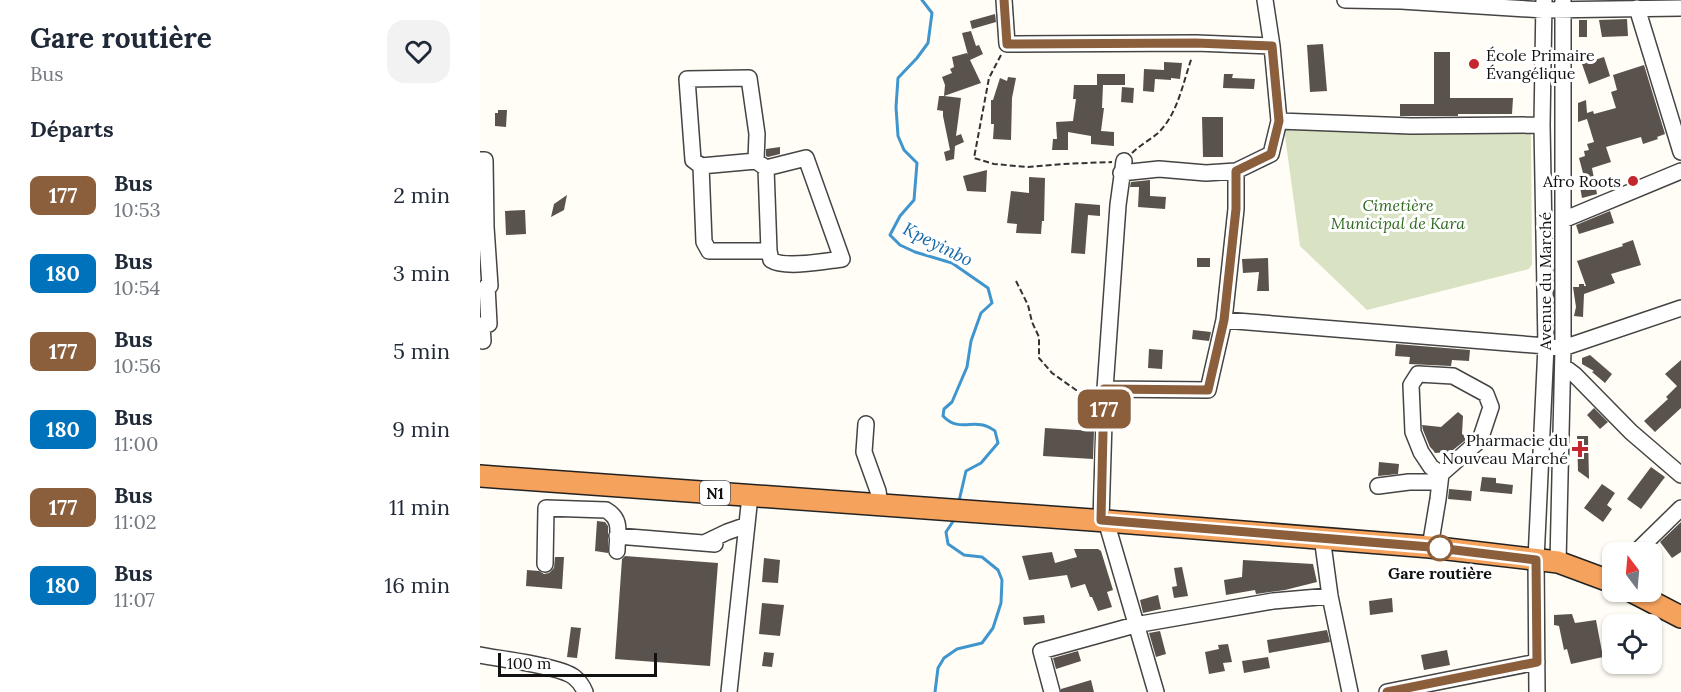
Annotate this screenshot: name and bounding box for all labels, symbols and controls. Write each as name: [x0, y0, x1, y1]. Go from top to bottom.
text: Gare routière: [30, 20, 212, 56]
button: heart: [387, 20, 450, 83]
place label: École Primaire Évangélique: [1486, 45, 1595, 83]
marker: École Primaire Évangélique: [1467, 57, 1481, 71]
text: Bus: [30, 61, 64, 86]
text: Départs: [30, 115, 114, 143]
text: Bus: [114, 169, 153, 197]
place label: Afro Roots: [1542, 171, 1621, 191]
marker: Afro Roots: [1626, 174, 1640, 188]
text: 2 min: [393, 181, 450, 209]
text: 177: [49, 182, 77, 209]
park label: Cimetière Municipal de Kara: [1331, 195, 1465, 233]
text: 10:53: [114, 197, 161, 222]
street label: Avenue du Marché: [1535, 211, 1555, 351]
water label: Kpeyinbo: [899, 217, 977, 271]
text: Bus: [114, 247, 153, 275]
text: 3 min: [393, 259, 450, 287]
text: 180: [46, 260, 80, 287]
text: 10:54: [114, 275, 160, 300]
text: Bus: [114, 325, 153, 353]
text: 5 min: [393, 337, 450, 365]
text: 177: [49, 338, 77, 365]
text: 10:56: [114, 353, 161, 378]
line badge: 177: [1070, 390, 1138, 428]
text: 177: [1090, 396, 1118, 423]
text: Bus: [114, 403, 153, 431]
text: 9 min: [392, 415, 450, 443]
text: 180: [46, 416, 80, 443]
place label: Pharmacie du Nouveau Marché: [1442, 430, 1568, 468]
text: 11:00: [114, 431, 158, 456]
marker: Pharmacie du Nouveau Marché: [1573, 442, 1587, 456]
text: Bus: [114, 481, 153, 509]
road number: N1: [700, 481, 730, 505]
text: 11 min: [389, 493, 450, 521]
text: 177: [49, 494, 77, 521]
text: 11:02: [114, 509, 157, 534]
marker: Gare routière: [1427, 535, 1453, 561]
north arrow: [1602, 542, 1662, 602]
map controls: [1602, 542, 1662, 674]
text: Bus: [114, 559, 153, 587]
place label: Gare routière: [1388, 563, 1492, 583]
text: 16 min: [384, 571, 450, 599]
text: 180: [46, 572, 80, 599]
text: 11:07: [114, 587, 155, 612]
button: locate: [1602, 614, 1662, 674]
scale bar: [498, 650, 657, 678]
text: 100 m: [507, 653, 551, 673]

